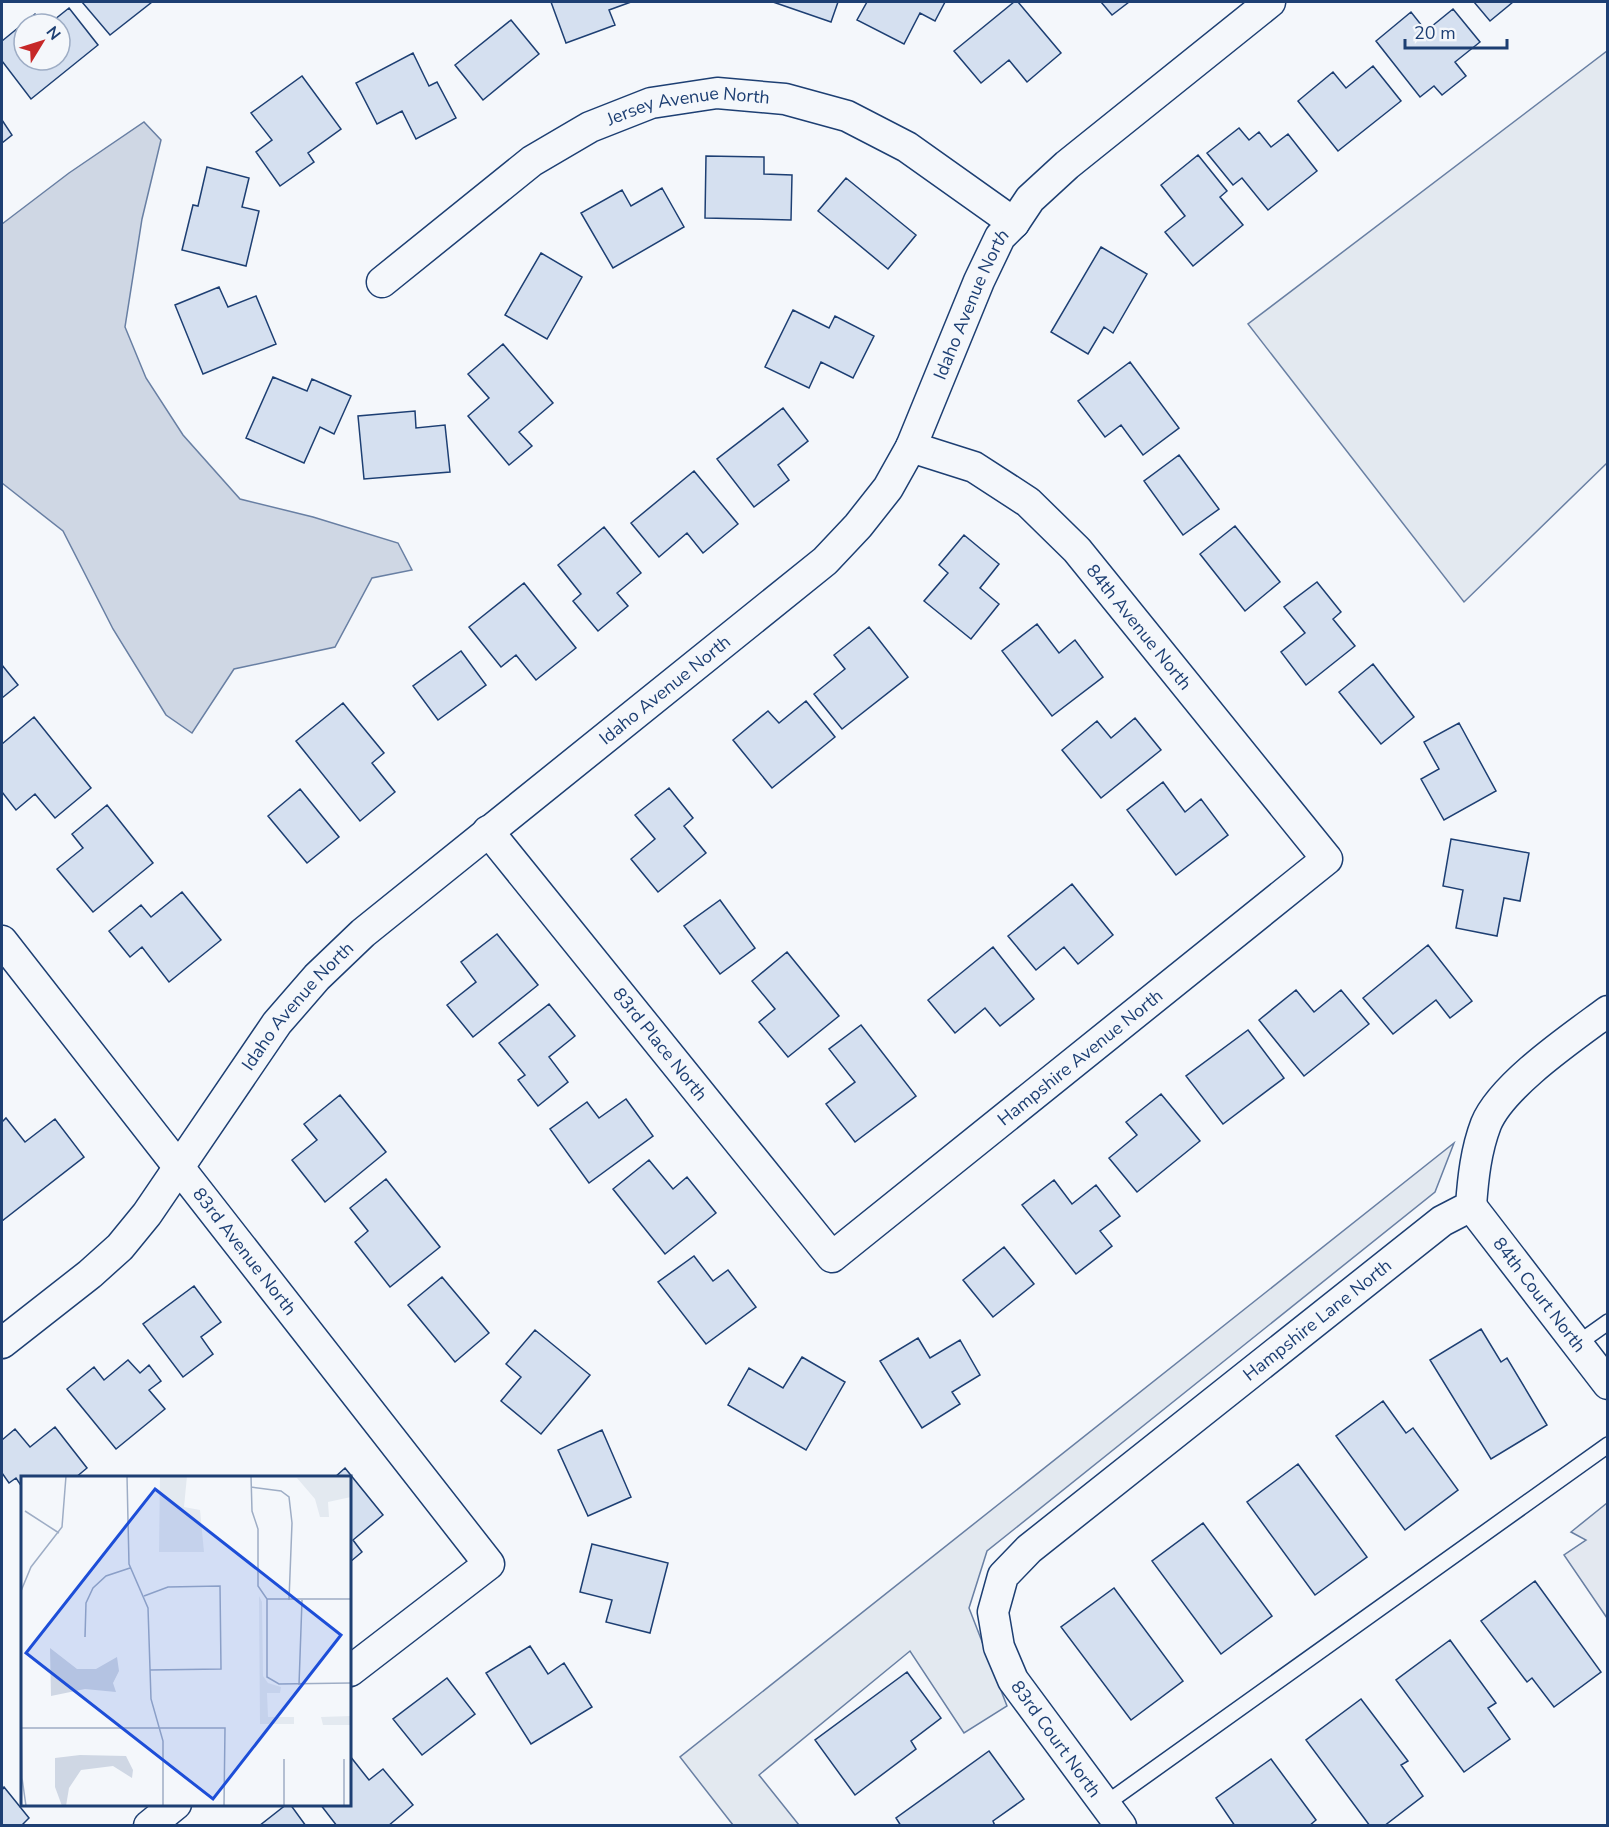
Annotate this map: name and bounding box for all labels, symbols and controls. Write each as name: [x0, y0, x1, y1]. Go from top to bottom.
north arrow: [12, 12, 72, 72]
scale bar: [1405, 12, 1507, 50]
text: 20 m: [1414, 21, 1456, 45]
text: N: [41, 22, 65, 45]
street label: Jersey Avenue North: [602, 81, 771, 132]
street label: Idaho Avenue North: [928, 223, 1014, 383]
street label: 84th Avenue North: [1081, 559, 1197, 695]
street label: Idaho Avenue North: [594, 630, 736, 750]
street label: Idaho Avenue North: [236, 936, 359, 1075]
street label: 83rd Place North: [607, 983, 713, 1106]
street label: Hampshire Avenue North: [993, 984, 1168, 1131]
street label: 83rd Avenue North: [187, 1183, 302, 1320]
street label: 84th Court North: [1487, 1232, 1591, 1357]
street label: Hampshire Lane North: [1238, 1254, 1397, 1386]
inset map: [21, 1476, 351, 1806]
street label: 83rd Court North: [1005, 1676, 1107, 1802]

